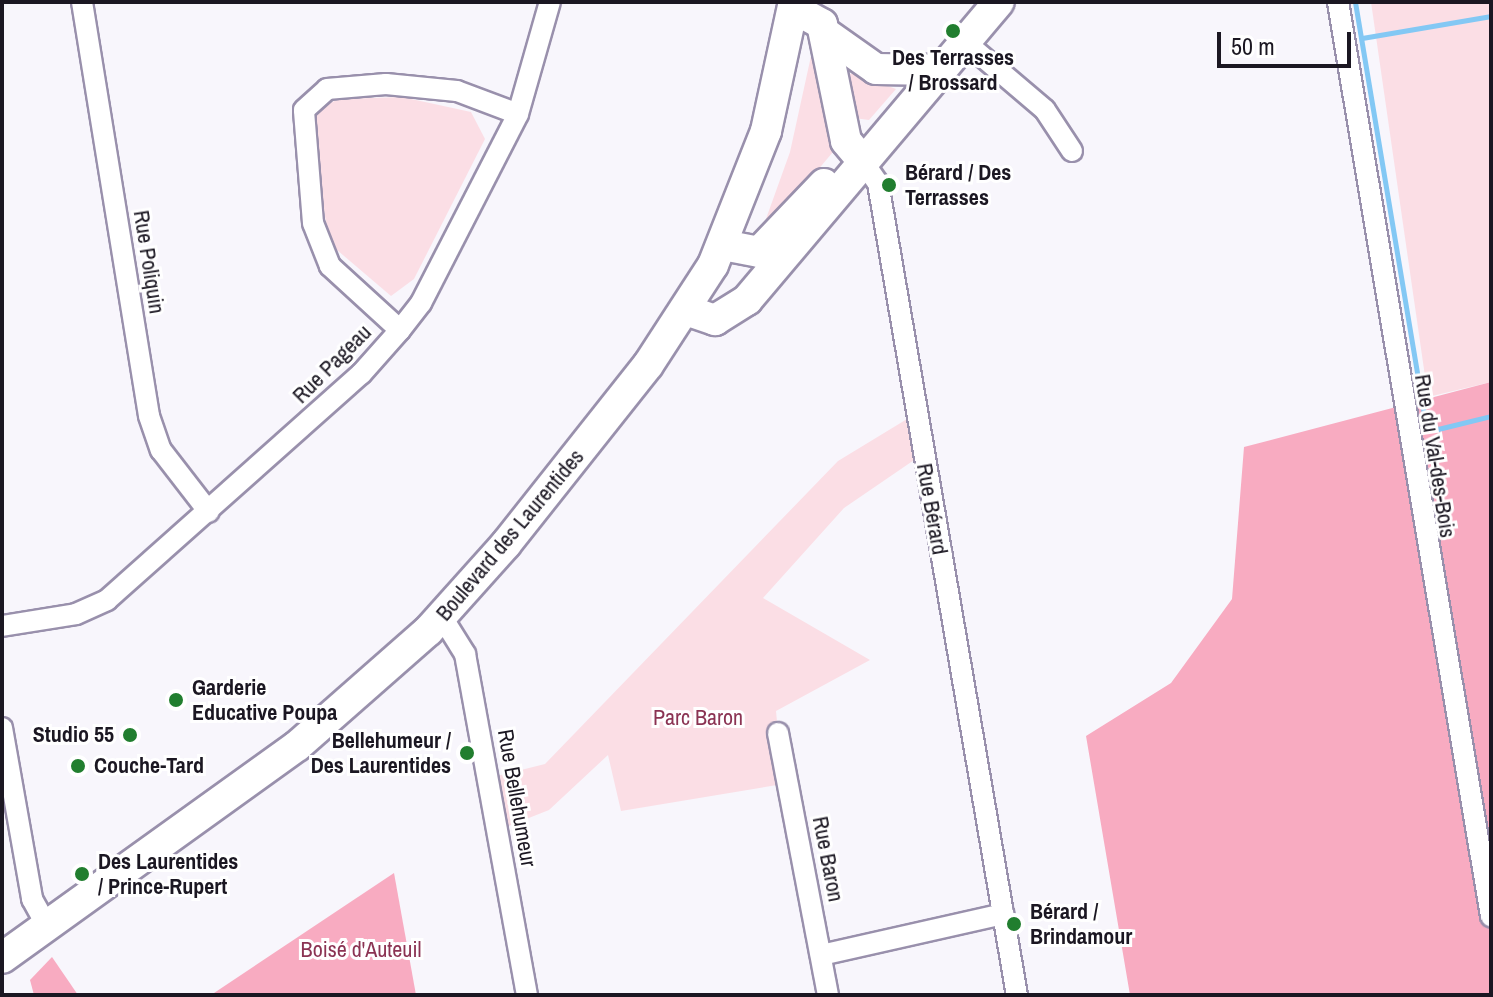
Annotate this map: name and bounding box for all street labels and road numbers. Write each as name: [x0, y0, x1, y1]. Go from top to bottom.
street label: Rue Poliquin: [128, 208, 170, 316]
street label: Rue Pageau: [287, 319, 377, 409]
street label: Rue du Val-des-Bois: [1409, 372, 1461, 540]
street label: Boulevard des Laurentides: [431, 444, 589, 626]
street label: Rue Bérard: [911, 461, 953, 557]
street label: Rue Bellehumeur: [492, 727, 542, 869]
street label: Rue Baron: [807, 814, 849, 904]

